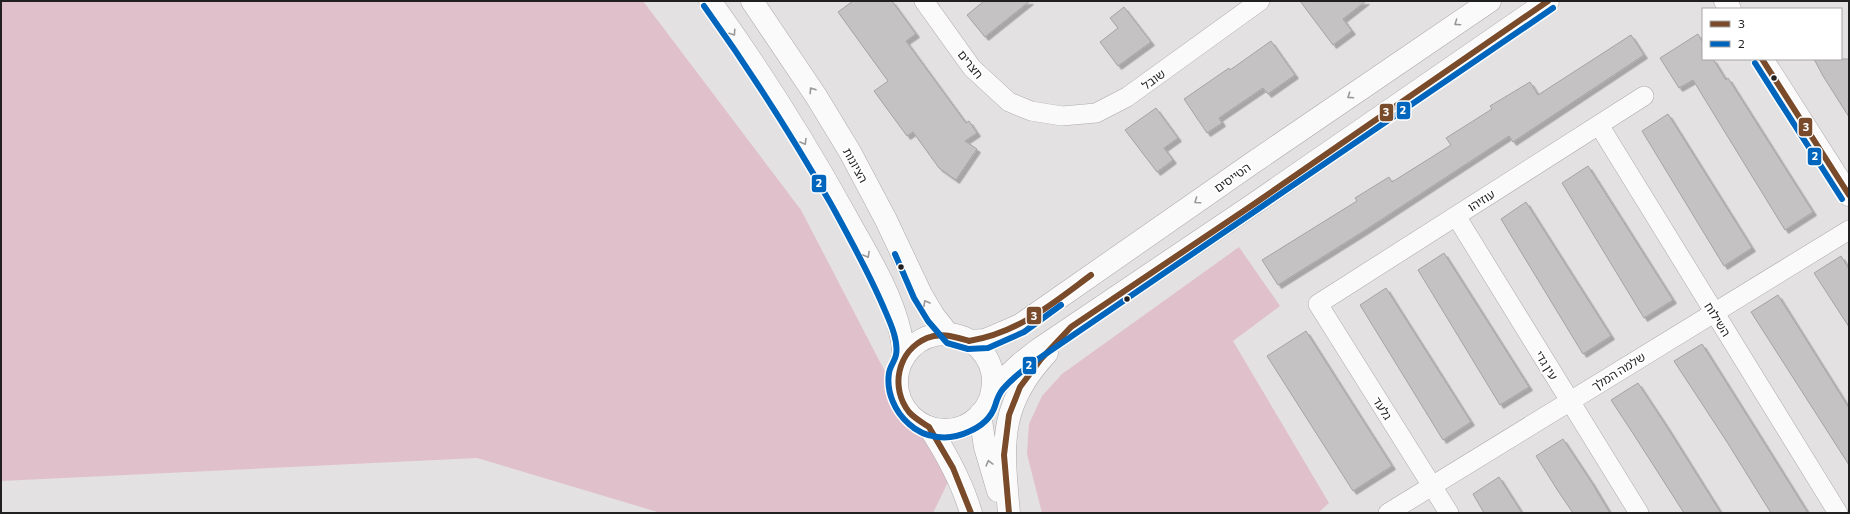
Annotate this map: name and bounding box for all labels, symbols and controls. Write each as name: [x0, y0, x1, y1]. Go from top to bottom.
legend: [1702, 8, 1842, 60]
text: 3: [1738, 16, 1745, 30]
one-way arrow: [1455, 18, 1462, 25]
one-way arrow: [728, 29, 736, 36]
text: 2: [1738, 36, 1745, 50]
street label: חצרים: [955, 47, 987, 81]
street label: שובל: [1139, 66, 1167, 92]
unlabelled marker: [1769, 73, 1779, 83]
one-way arrow: [809, 87, 817, 94]
one-way arrow: [1347, 91, 1354, 99]
line badge: 2: [1396, 101, 1411, 120]
line badge: 3: [1379, 103, 1394, 122]
text: 2: [1400, 103, 1406, 116]
text: 3: [1383, 105, 1389, 118]
line badge: 3: [1798, 117, 1813, 137]
text: 3: [1803, 120, 1809, 133]
one-way arrow: [799, 138, 807, 145]
street label: הציונות: [841, 145, 871, 185]
line badge: 2: [1807, 147, 1822, 166]
text: 2: [1812, 149, 1818, 162]
street label: הטייסים: [1211, 159, 1253, 195]
line badge: 2: [811, 174, 827, 193]
text: 2: [816, 176, 822, 189]
street label: עוזיהו: [1465, 186, 1497, 214]
one-way arrow: [1194, 196, 1201, 203]
one-way arrow: [863, 251, 870, 258]
unlabelled marker: [896, 262, 906, 272]
unlabelled marker: [1122, 294, 1132, 304]
street label: השילוח: [1702, 299, 1734, 339]
one-way arrow: [924, 300, 931, 307]
line badge: 3: [1026, 306, 1042, 325]
text: 3: [1031, 309, 1037, 322]
street label: עין גדי: [1533, 348, 1561, 382]
street label: שלמה המלך: [1589, 349, 1647, 393]
line badge: 2: [1022, 356, 1037, 375]
text: 2: [1026, 358, 1032, 371]
street label: גלעד: [1371, 394, 1396, 422]
one-way arrow: [985, 459, 994, 466]

